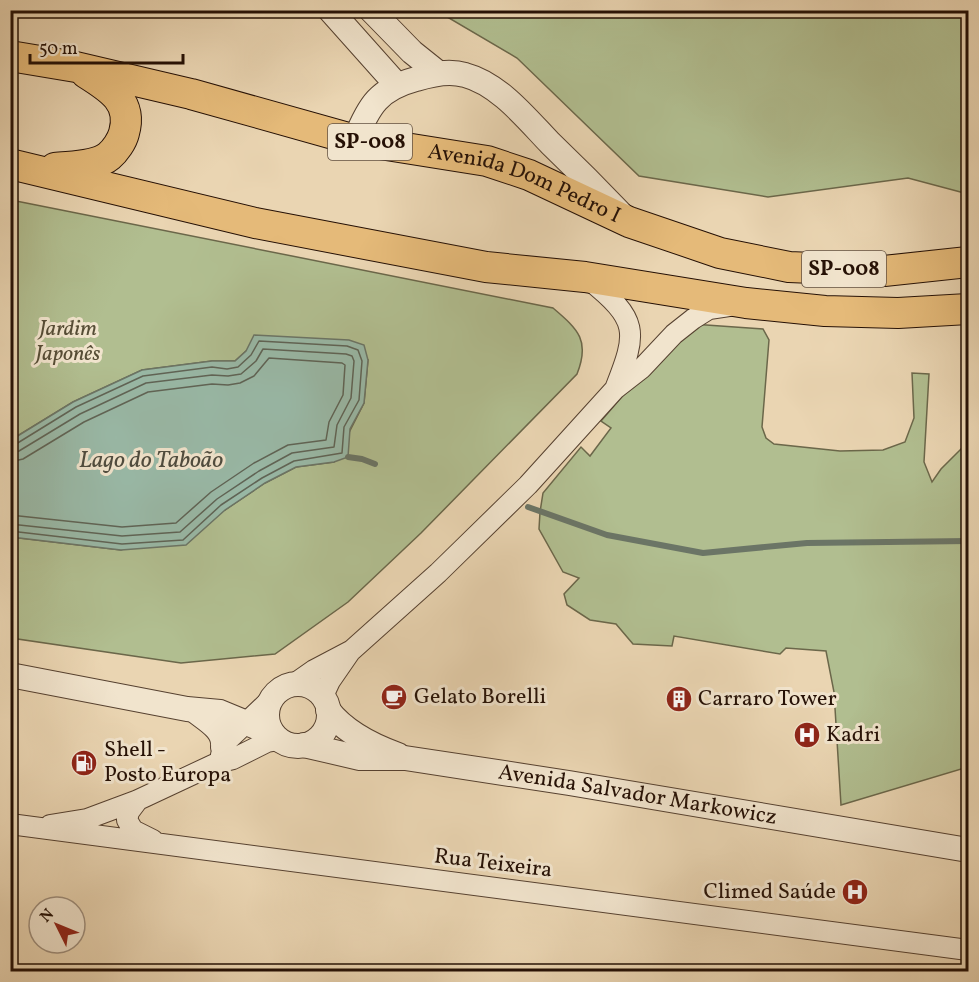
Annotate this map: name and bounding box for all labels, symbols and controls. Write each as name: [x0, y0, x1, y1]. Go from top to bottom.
scale bar: [30, 27, 183, 65]
text: 50 m: [39, 37, 78, 62]
road number: SP-008: [328, 124, 412, 160]
street label: Avenida Dom Pedro I: [425, 136, 626, 231]
road number: SP-008: [802, 251, 886, 287]
park label: Jardim Japonês: [34, 314, 100, 370]
water label: Lago do Taboão: [79, 444, 223, 478]
cafe icon: Gelato Borelli: [379, 682, 409, 712]
place label: Gelato Borelli: [414, 682, 546, 713]
building icon: Carraro Tower: [664, 684, 694, 714]
place label: Carraro Tower: [698, 684, 837, 715]
hospital icon: Kadri: [792, 720, 822, 750]
place label: Kadri: [826, 720, 880, 751]
place label: Shell - Posto Europa: [104, 735, 231, 791]
fuel station icon: Shell - Posto Europa: [69, 748, 99, 778]
street label: Avenida Salvador Markowicz: [496, 757, 779, 833]
street label: Rua Teixeira: [432, 841, 554, 887]
place label: Climed Saúde: [703, 877, 836, 908]
hospital icon: Climed Saúde: [840, 877, 870, 907]
north arrow: [27, 895, 87, 955]
text: N: [35, 904, 60, 928]

